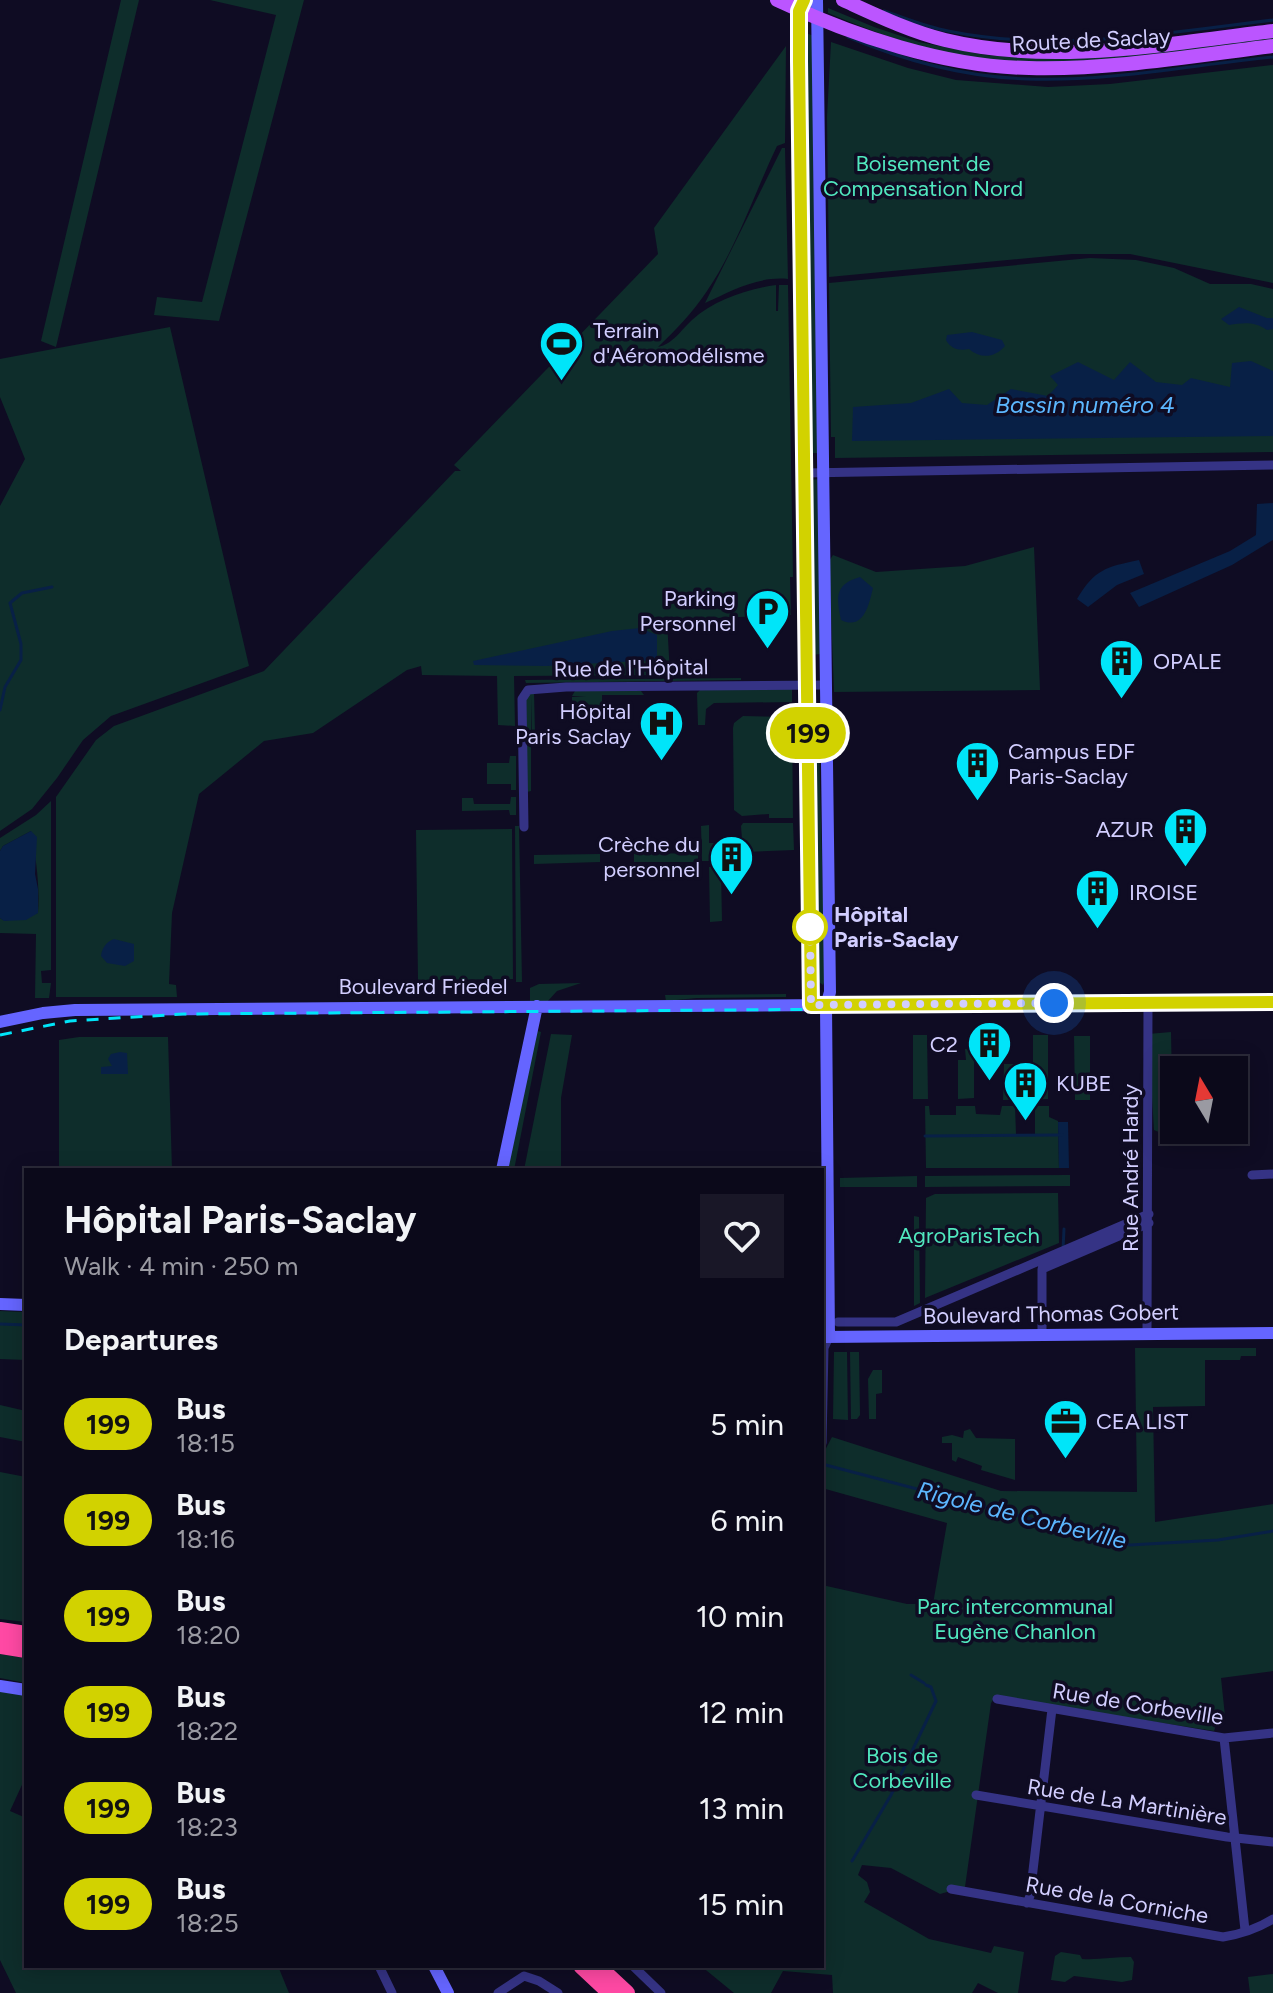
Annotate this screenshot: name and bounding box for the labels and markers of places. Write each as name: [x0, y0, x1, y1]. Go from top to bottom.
place label: Terrain d'Aéromodélisme: [593, 317, 765, 369]
sports icon: Terrain d'Aéromodélisme: [538, 319, 586, 382]
place label: Parking Personnel: [640, 585, 736, 637]
parking icon: Parking Personnel: [743, 587, 791, 650]
building icon: OPALE: [1098, 637, 1146, 700]
place label: OPALE: [1153, 648, 1222, 675]
place label: Hôpital Paris Saclay: [515, 698, 631, 750]
hospital icon: Hôpital Paris Saclay: [638, 700, 686, 763]
place label: Campus EDF Paris-Saclay: [1008, 738, 1135, 790]
building icon: Campus EDF Paris-Saclay: [953, 740, 1001, 803]
building icon: AZUR: [1161, 805, 1209, 868]
place label: AZUR: [1096, 816, 1154, 843]
place label: Crèche du personnel: [598, 831, 700, 883]
building icon: Crèche du personnel: [707, 833, 755, 896]
building icon: IROISE: [1074, 868, 1122, 931]
place label: IROISE: [1129, 879, 1198, 906]
place label: Hôpital Paris-Saclay: [834, 901, 959, 953]
marker: Hôpital Paris-Saclay: [793, 910, 827, 944]
building icon: C2: [965, 1020, 1013, 1083]
place label: C2: [930, 1031, 958, 1058]
building icon: KUBE: [1001, 1059, 1049, 1122]
place label: KUBE: [1056, 1070, 1111, 1097]
office icon: CEA LIST: [1041, 1397, 1089, 1460]
place label: CEA LIST: [1096, 1408, 1188, 1435]

